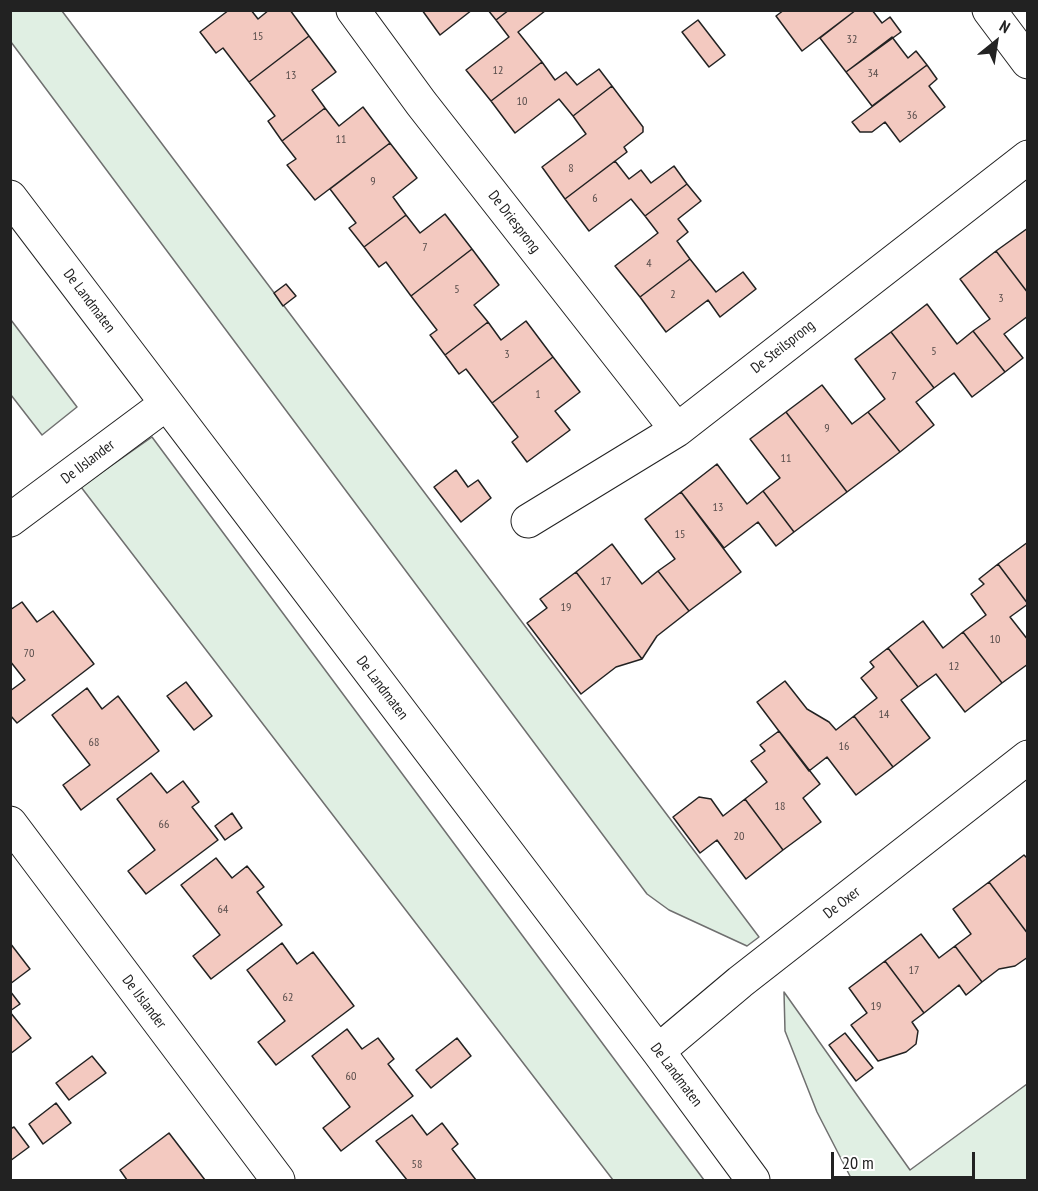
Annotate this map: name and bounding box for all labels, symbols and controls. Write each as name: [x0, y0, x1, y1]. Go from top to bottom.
north arrow: [966, 12, 1026, 72]
text: N: [996, 16, 1014, 37]
house number: 15: [253, 30, 263, 44]
house number: 32: [847, 33, 857, 47]
house number: 12: [493, 64, 503, 78]
house number: 34: [868, 67, 878, 81]
house number: 13: [286, 69, 296, 83]
house number: 10: [517, 95, 527, 109]
house number: 36: [907, 109, 917, 123]
house number: 11: [336, 133, 346, 147]
house number: 8: [568, 162, 574, 176]
house number: 9: [370, 175, 376, 189]
street label: De Driesprong: [484, 187, 544, 257]
house number: 6: [592, 192, 598, 206]
house number: 7: [422, 241, 428, 255]
house number: 4: [646, 257, 652, 271]
street label: De Landmaten: [59, 266, 119, 336]
house number: 5: [454, 283, 460, 297]
house number: 2: [670, 288, 676, 302]
house number: 3: [998, 292, 1004, 306]
street label: De Steilsprong: [748, 317, 818, 377]
house number: 5: [931, 345, 937, 359]
house number: 3: [504, 348, 510, 362]
house number: 7: [891, 370, 897, 384]
house number: 1: [535, 388, 541, 402]
house number: 9: [824, 422, 830, 436]
street label: De IJslander: [58, 436, 118, 488]
house number: 11: [781, 452, 791, 466]
house number: 13: [713, 501, 723, 515]
house number: 15: [675, 528, 685, 542]
house number: 17: [601, 575, 611, 589]
house number: 19: [561, 601, 571, 615]
house number: 10: [990, 633, 1000, 647]
house number: 70: [24, 647, 34, 661]
street label: De Landmaten: [352, 653, 412, 723]
house number: 12: [949, 660, 959, 674]
house number: 14: [879, 708, 889, 722]
house number: 68: [89, 736, 99, 750]
house number: 16: [839, 740, 849, 754]
house number: 18: [775, 800, 785, 814]
house number: 66: [159, 818, 169, 832]
house number: 20: [734, 830, 744, 844]
street label: De Oxer: [820, 883, 864, 923]
house number: 64: [218, 903, 228, 917]
house number: 17: [909, 964, 919, 978]
street label: De IJslander: [118, 972, 170, 1032]
house number: 62: [283, 991, 293, 1005]
house number: 19: [871, 1000, 881, 1014]
street label: De Landmaten: [646, 1040, 706, 1110]
house number: 60: [346, 1070, 356, 1084]
scale bar: [834, 1140, 978, 1178]
text: 20 m: [842, 1151, 874, 1174]
house number: 58: [412, 1158, 422, 1172]

